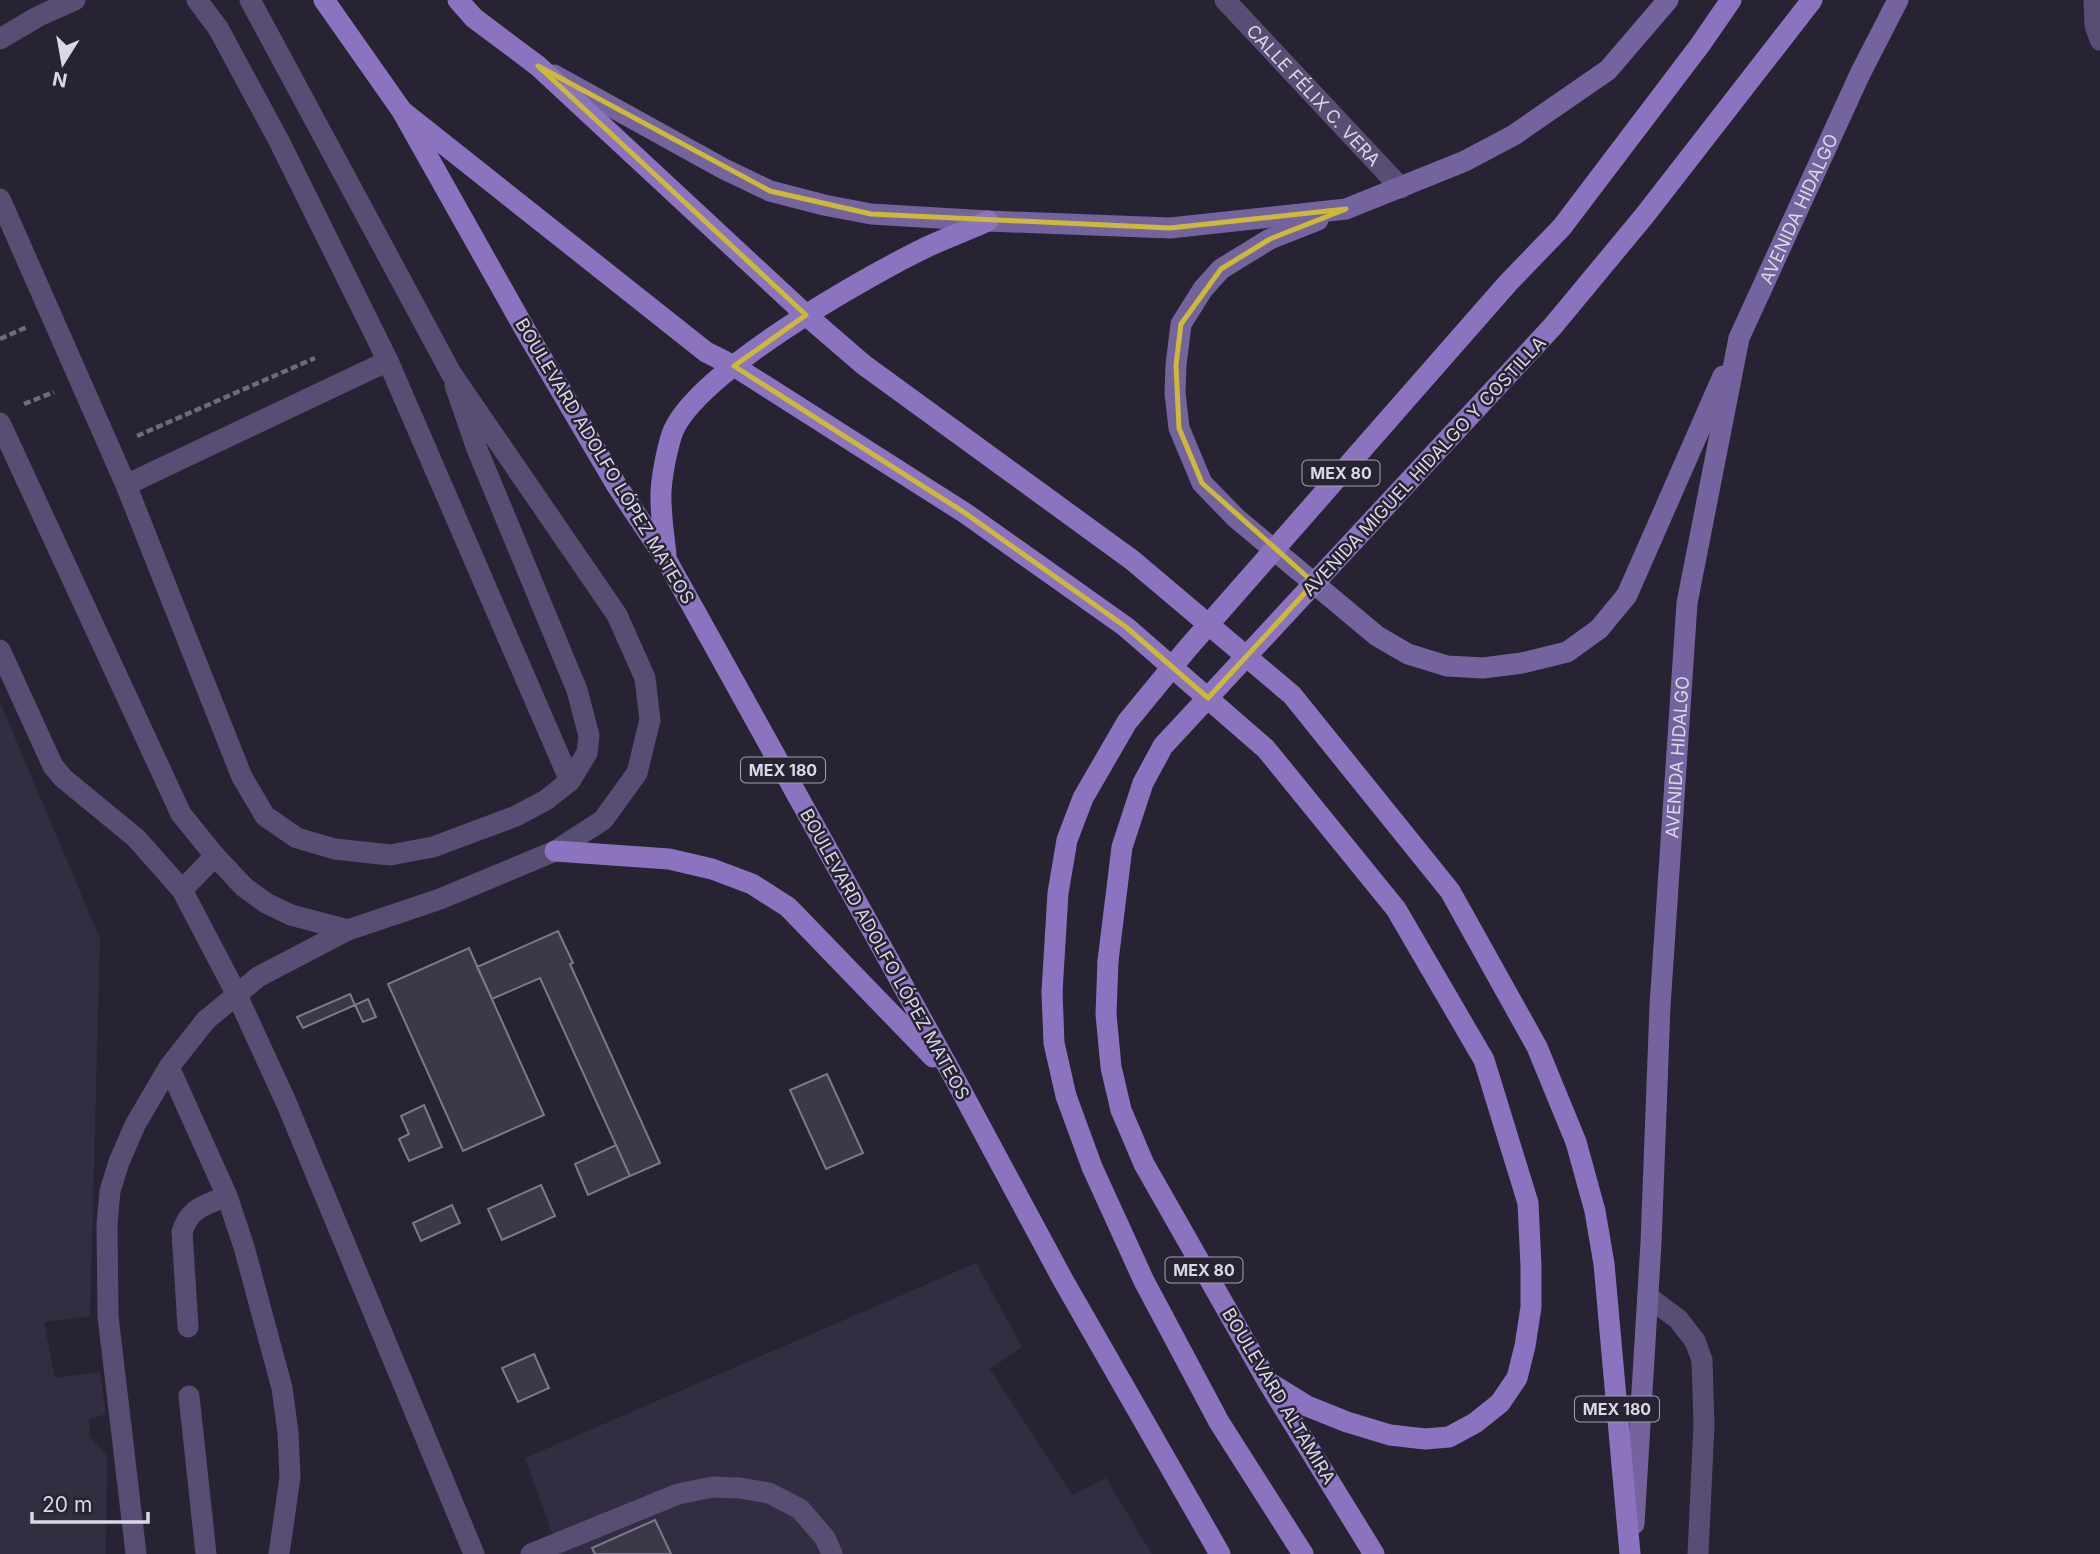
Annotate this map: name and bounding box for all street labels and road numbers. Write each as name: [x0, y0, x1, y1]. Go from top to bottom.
street label: CALLE FÉLIX C. VERA: [1243, 20, 1385, 170]
street label: AVENIDA HIDALGO: [1755, 130, 1842, 287]
street label: BOULEVARD ADOLFO LÓPEZ MATEOS: [511, 314, 700, 607]
street label: AVENIDA MIGUEL HIDALGO Y COSTILLA: [1298, 332, 1550, 600]
road number: MEX 80: [1302, 460, 1380, 486]
street label: AVENIDA HIDALGO: [1661, 675, 1693, 839]
road number: MEX 180: [741, 758, 825, 782]
street label: BOULEVARD ADOLFO LÓPEZ MATEOS: [796, 805, 975, 1103]
road number: MEX 80: [1166, 1258, 1242, 1282]
street label: BOULEVARD ALTAMIRA: [1218, 1304, 1340, 1488]
road number: MEX 180: [1575, 1396, 1659, 1422]

